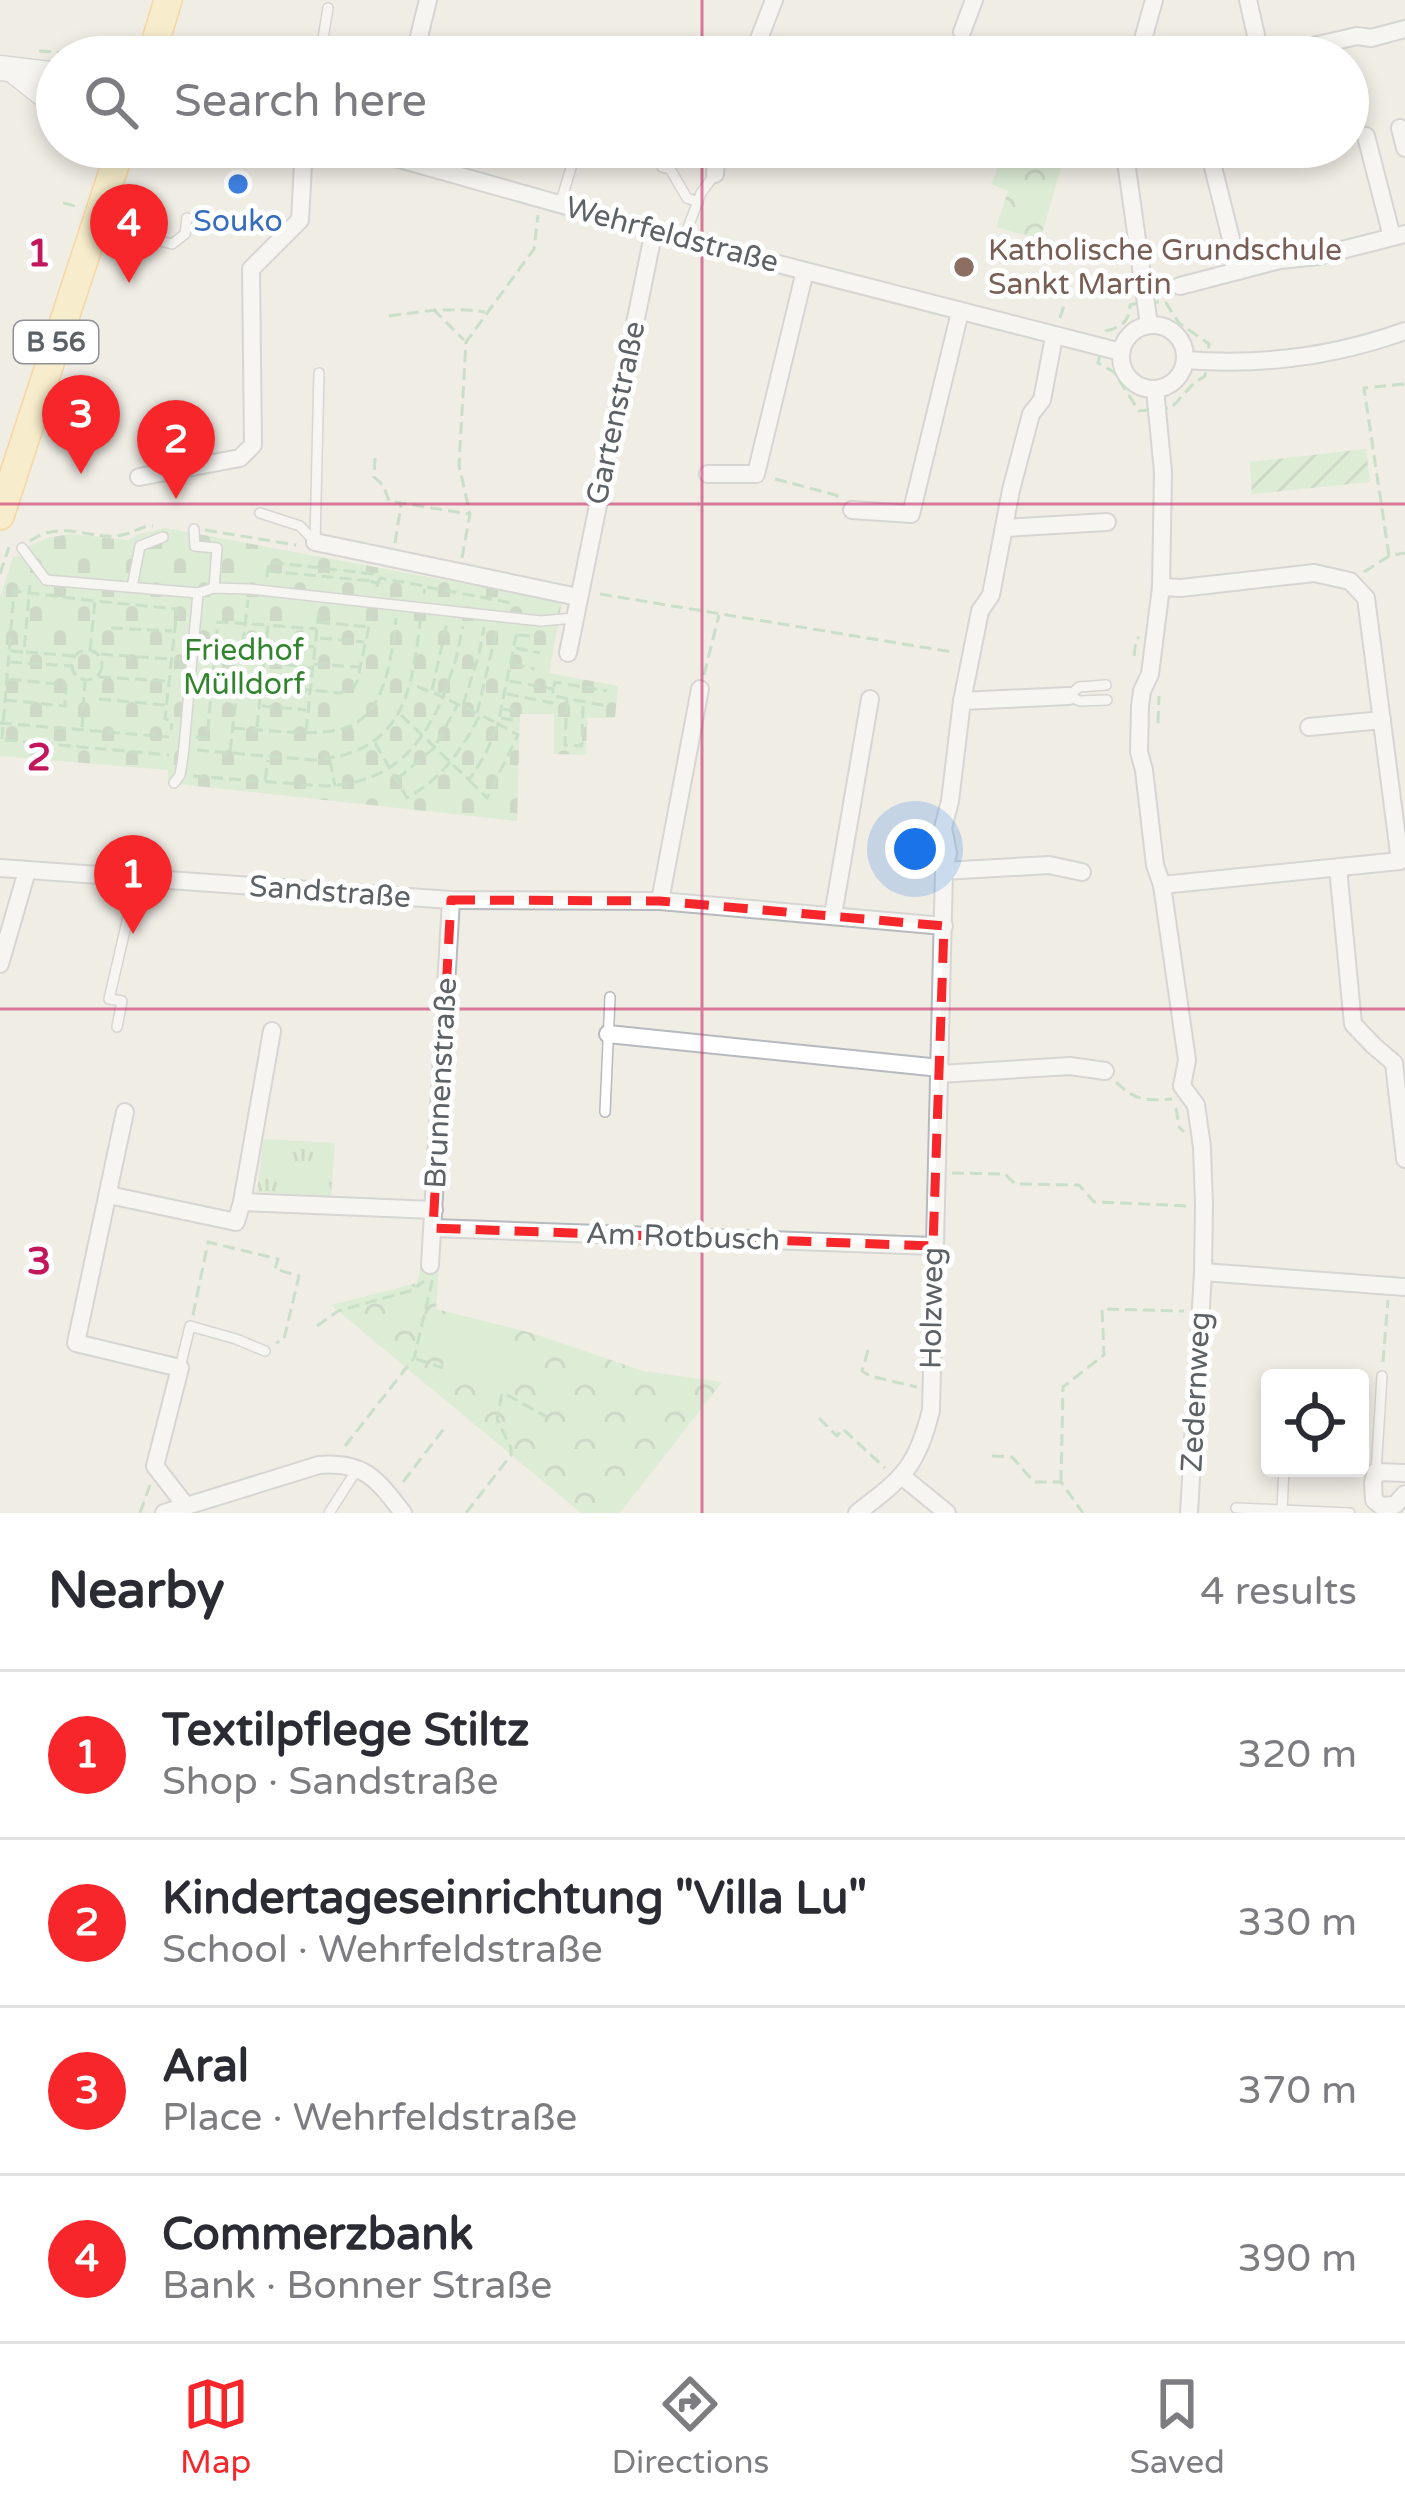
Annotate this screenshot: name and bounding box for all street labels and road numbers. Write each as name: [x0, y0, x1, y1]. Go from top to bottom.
street label: Wehrfeldstraße: [561, 189, 783, 281]
street label: Gartenstraße: [578, 318, 654, 508]
road number: B 56: [14, 321, 98, 363]
street label: Sandstraße: [248, 868, 412, 916]
street label: Brunnenstraße: [417, 976, 465, 1190]
street label: Am Rotbusch: [585, 1215, 781, 1259]
street label: Holzweg: [912, 1247, 952, 1369]
street label: Zedernweg: [1173, 1311, 1219, 1473]

